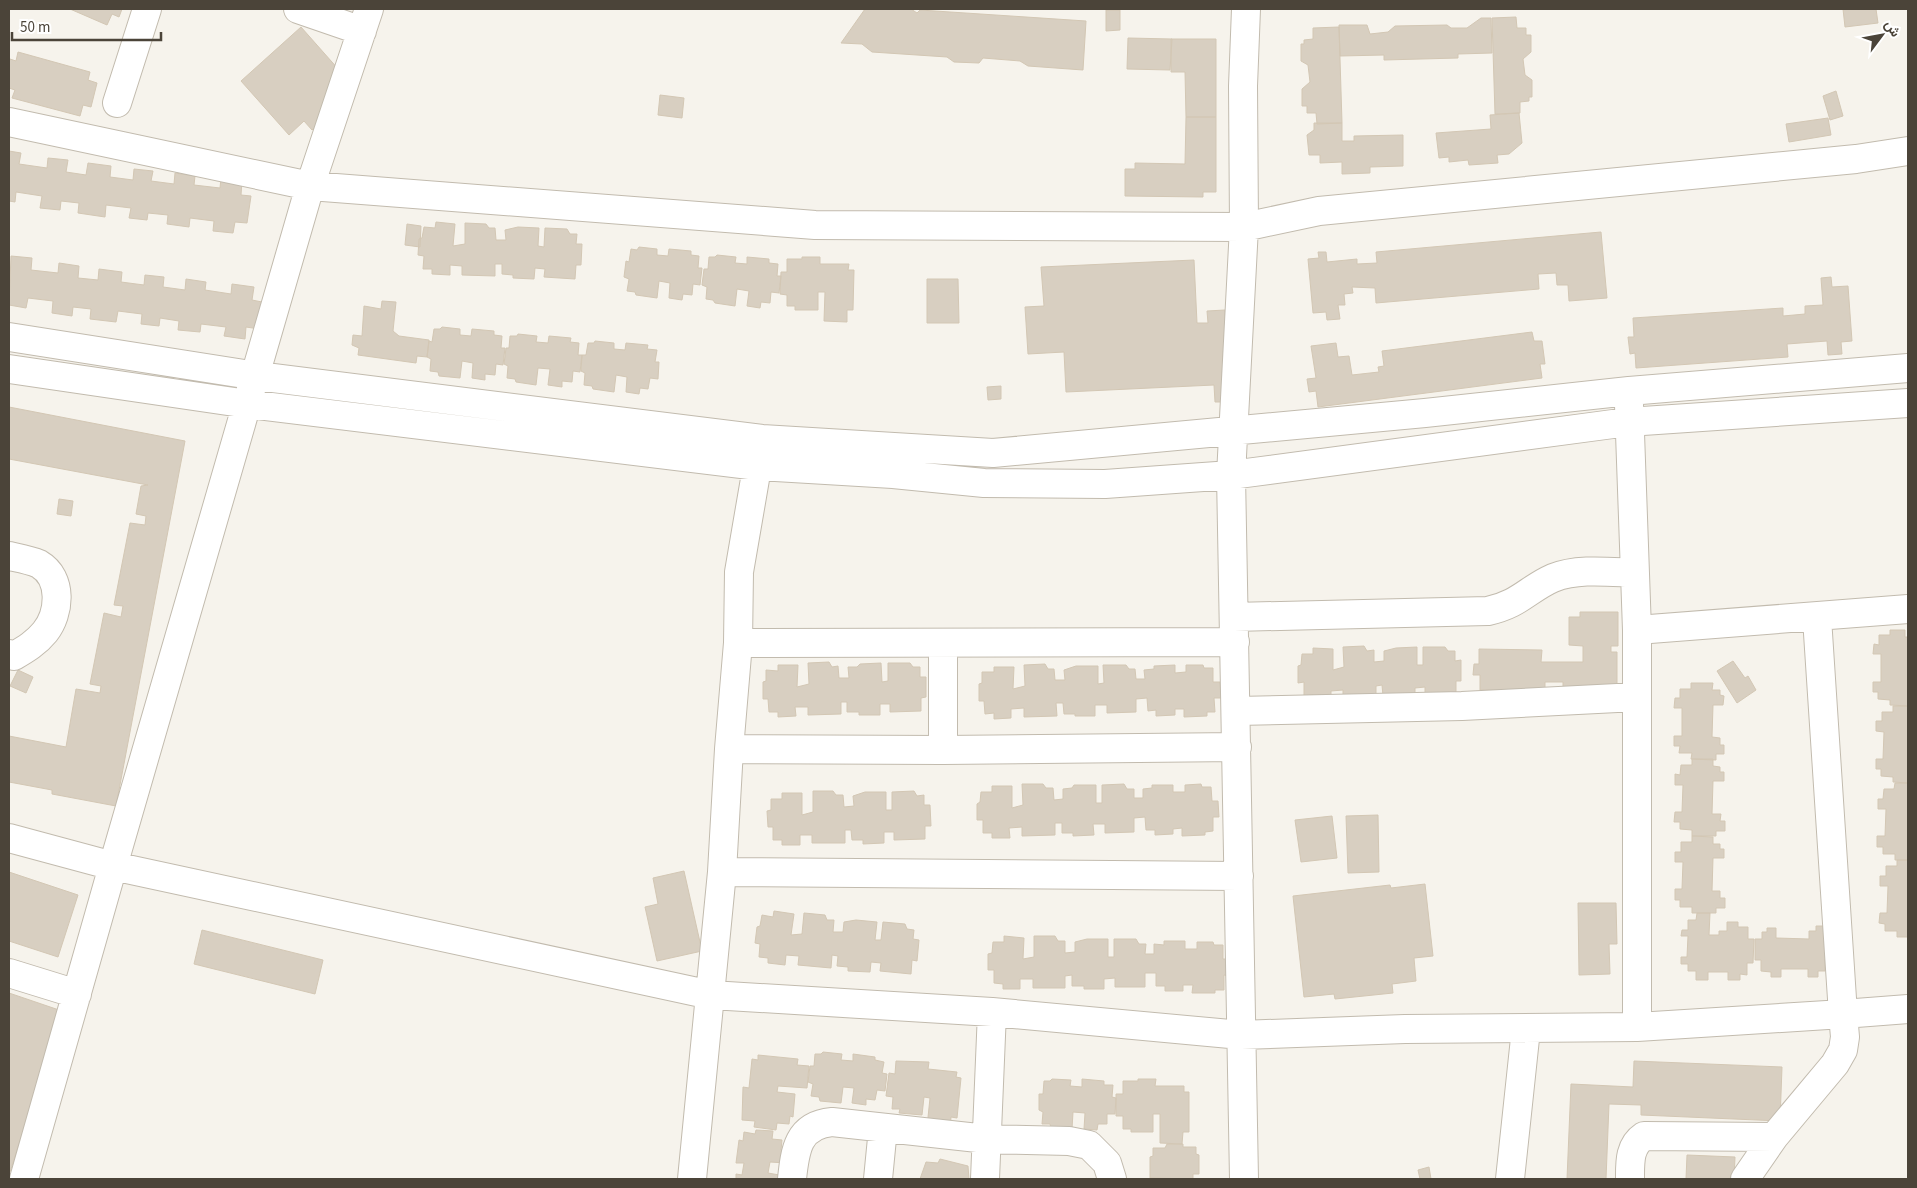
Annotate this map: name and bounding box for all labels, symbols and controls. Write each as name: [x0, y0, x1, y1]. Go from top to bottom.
scale bar: [12, 10, 161, 42]
north arrow: [1857, 10, 1907, 60]
text: ش: [1879, 16, 1905, 41]
text: 50 m: [20, 17, 50, 38]

